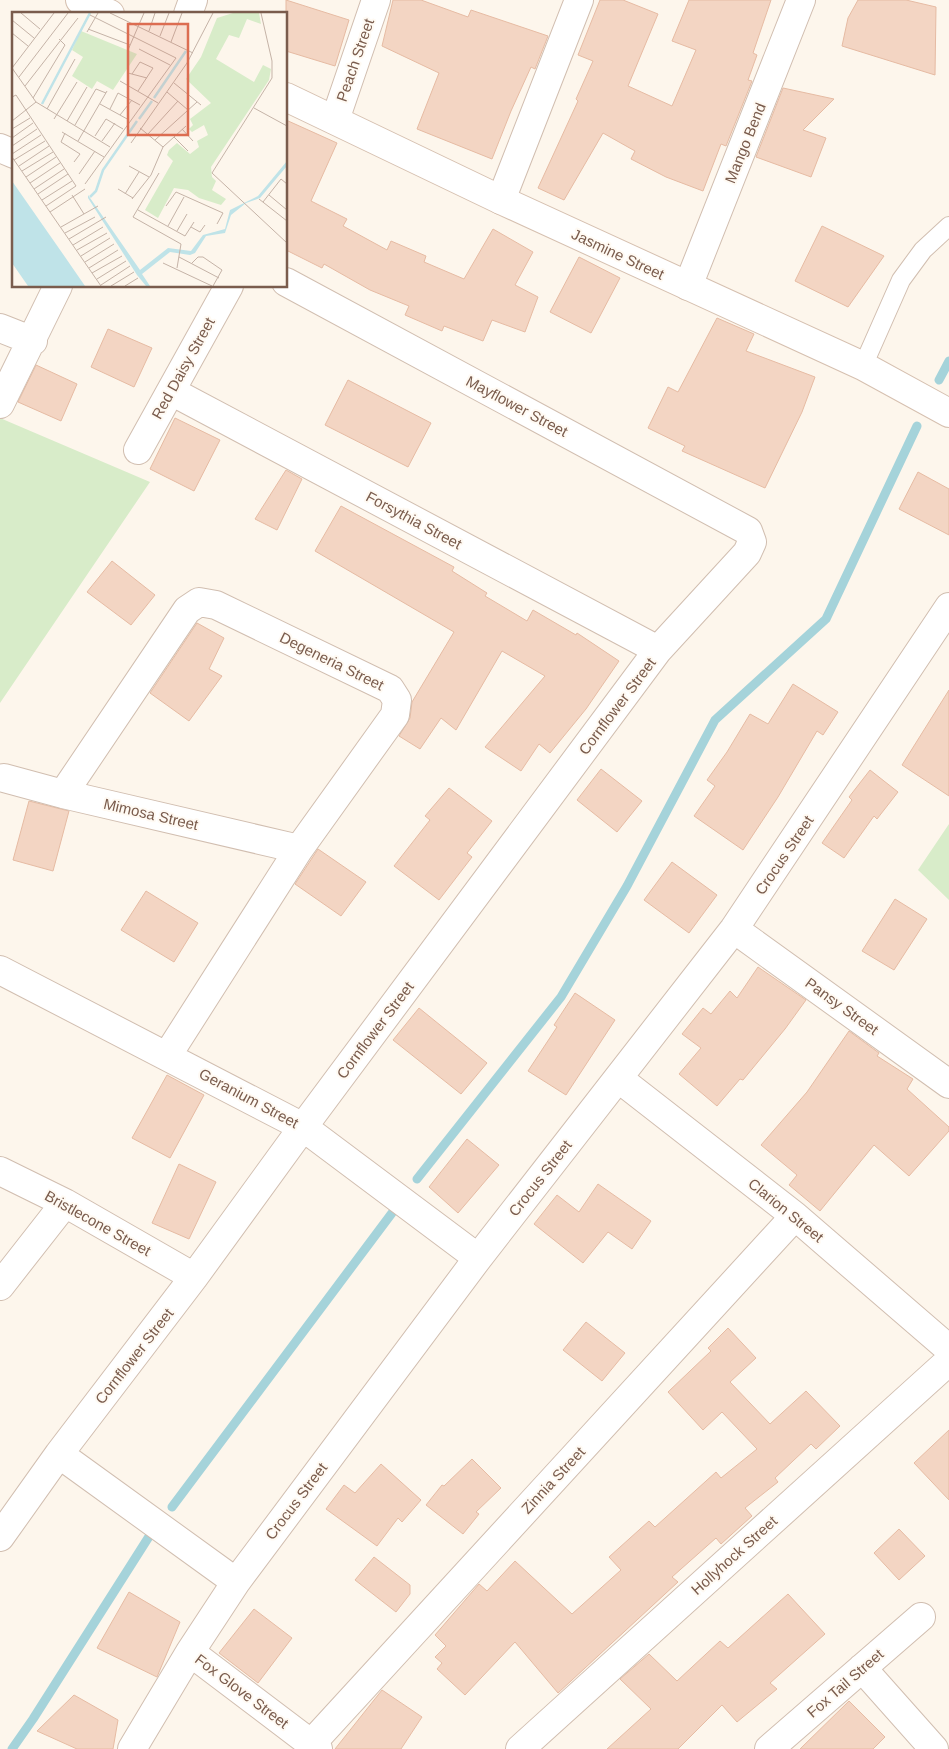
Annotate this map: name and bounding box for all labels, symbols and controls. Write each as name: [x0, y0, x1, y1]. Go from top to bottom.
inset map: [12, 12, 288, 288]
street label: Peach Street: [333, 15, 377, 104]
street label: Mango Bend: [721, 100, 769, 186]
street label: Jasmine Street: [569, 225, 668, 283]
street label: Red Daisy Street: [148, 314, 218, 422]
street label: Mayflower Street: [463, 372, 571, 440]
street label: Forsythia Street: [363, 488, 465, 553]
street label: Degeneria Street: [277, 629, 387, 694]
street label: Cornflower Street: [575, 654, 659, 758]
street label: Mimosa Street: [102, 795, 201, 833]
street label: Crocus Street: [751, 812, 817, 898]
street label: Pansy Street: [802, 974, 882, 1039]
street label: Cornflower Street: [333, 978, 417, 1082]
street label: Geranium Street: [196, 1065, 302, 1132]
street label: Crocus Street: [505, 1136, 575, 1219]
street label: Clarion Street: [745, 1175, 828, 1246]
street label: Bristlecone Street: [42, 1187, 155, 1260]
street label: Cornflower Street: [91, 1304, 177, 1407]
street label: Zinnia Street: [518, 1442, 589, 1517]
street label: Crocus Street: [262, 1459, 331, 1543]
street label: Hollyhock Street: [688, 1512, 781, 1598]
street label: Fox Tail Street: [803, 1645, 887, 1721]
street label: Fox Glove Street: [192, 1650, 293, 1732]

